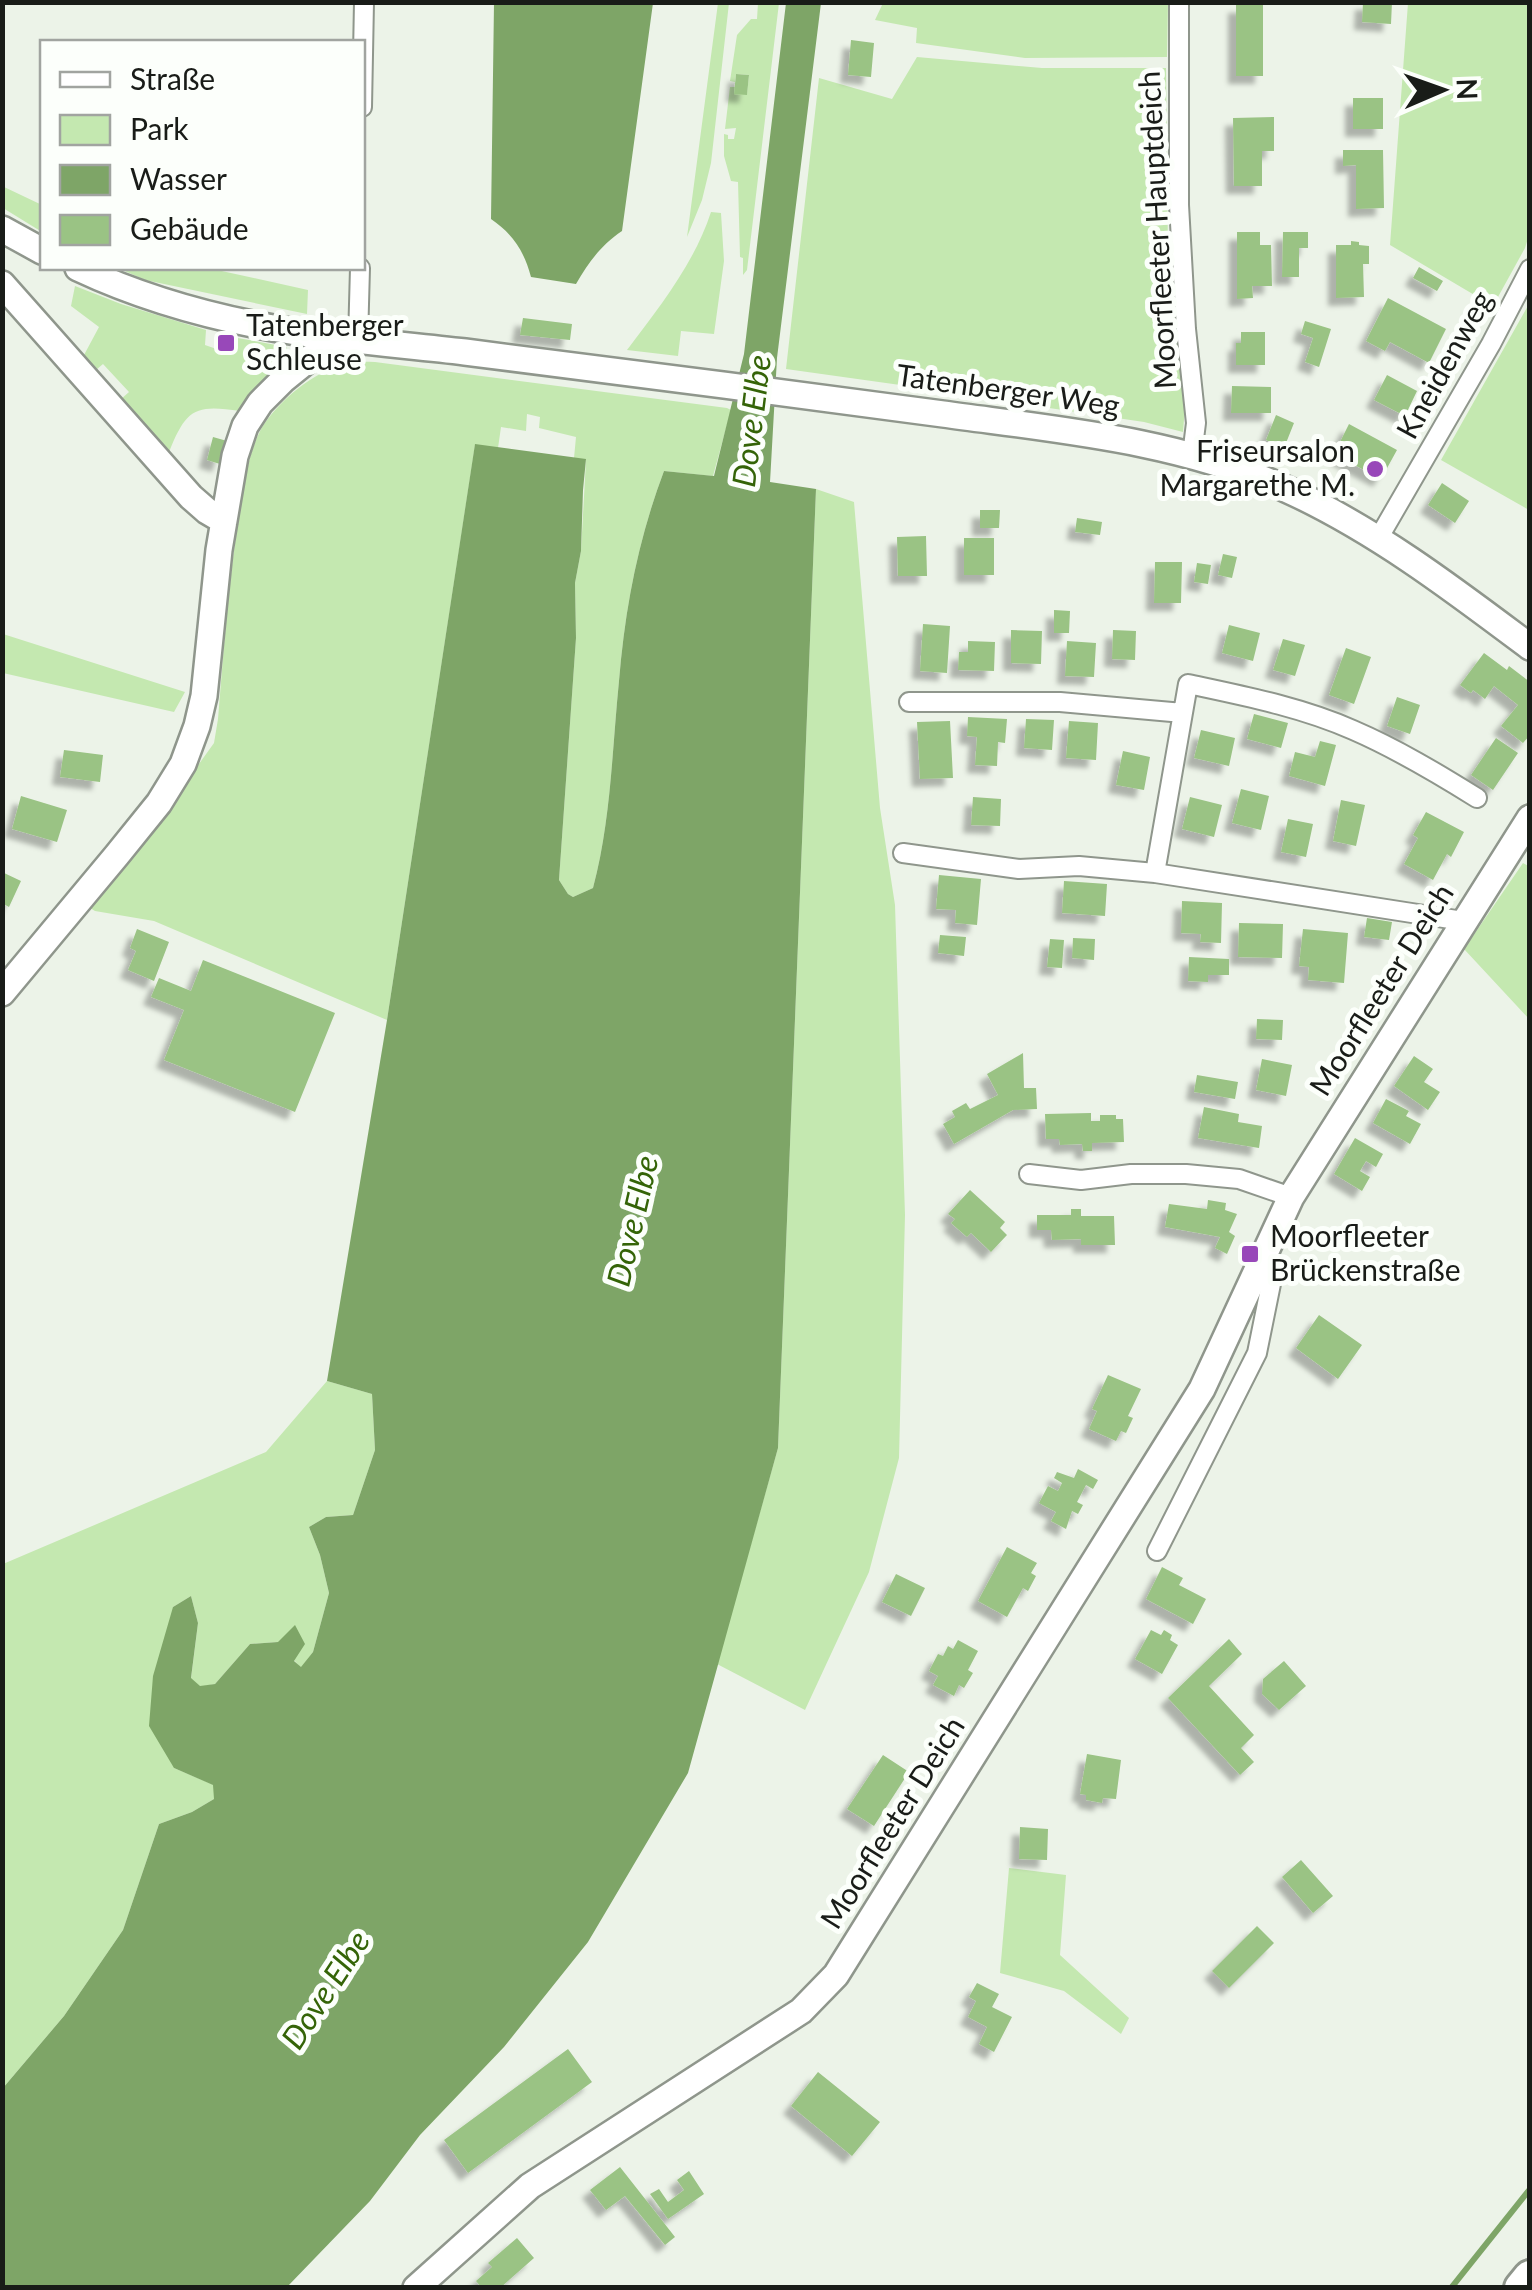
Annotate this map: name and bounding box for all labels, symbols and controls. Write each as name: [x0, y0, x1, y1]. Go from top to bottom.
legend: [40, 40, 365, 270]
north arrow: [1392, 40, 1492, 140]
text: Straße: [130, 60, 215, 96]
street label: Moorfleeter Hauptdeich: [1130, 70, 1182, 390]
text: N: [1451, 78, 1485, 100]
text: Park: [130, 110, 189, 146]
text: Wasser: [130, 160, 227, 196]
text: Gebäude: [130, 210, 249, 246]
street label: Kneidenweg: [1388, 284, 1499, 444]
place label: Tatenberger Schleuse: [246, 306, 404, 376]
marker: Tatenberger Schleuse: [215, 332, 237, 354]
water label: Dove Elbe: [723, 352, 778, 489]
street label: Tatenberger Weg: [894, 356, 1122, 423]
place label: Friseursalon Margarethe M.: [1160, 432, 1355, 502]
marker: Friseursalon Margarethe M.: [1364, 458, 1386, 480]
street label: Moorfleeter Deich: [1301, 876, 1460, 1101]
water label: Dove Elbe: [598, 1152, 665, 1290]
place label: Moorfleeter Brückenstraße: [1270, 1217, 1461, 1287]
marker: Moorfleeter Brückenstraße: [1239, 1243, 1261, 1265]
street label: Moorfleeter Deich: [812, 1709, 971, 1934]
water label: Dove Elbe: [272, 1923, 377, 2056]

